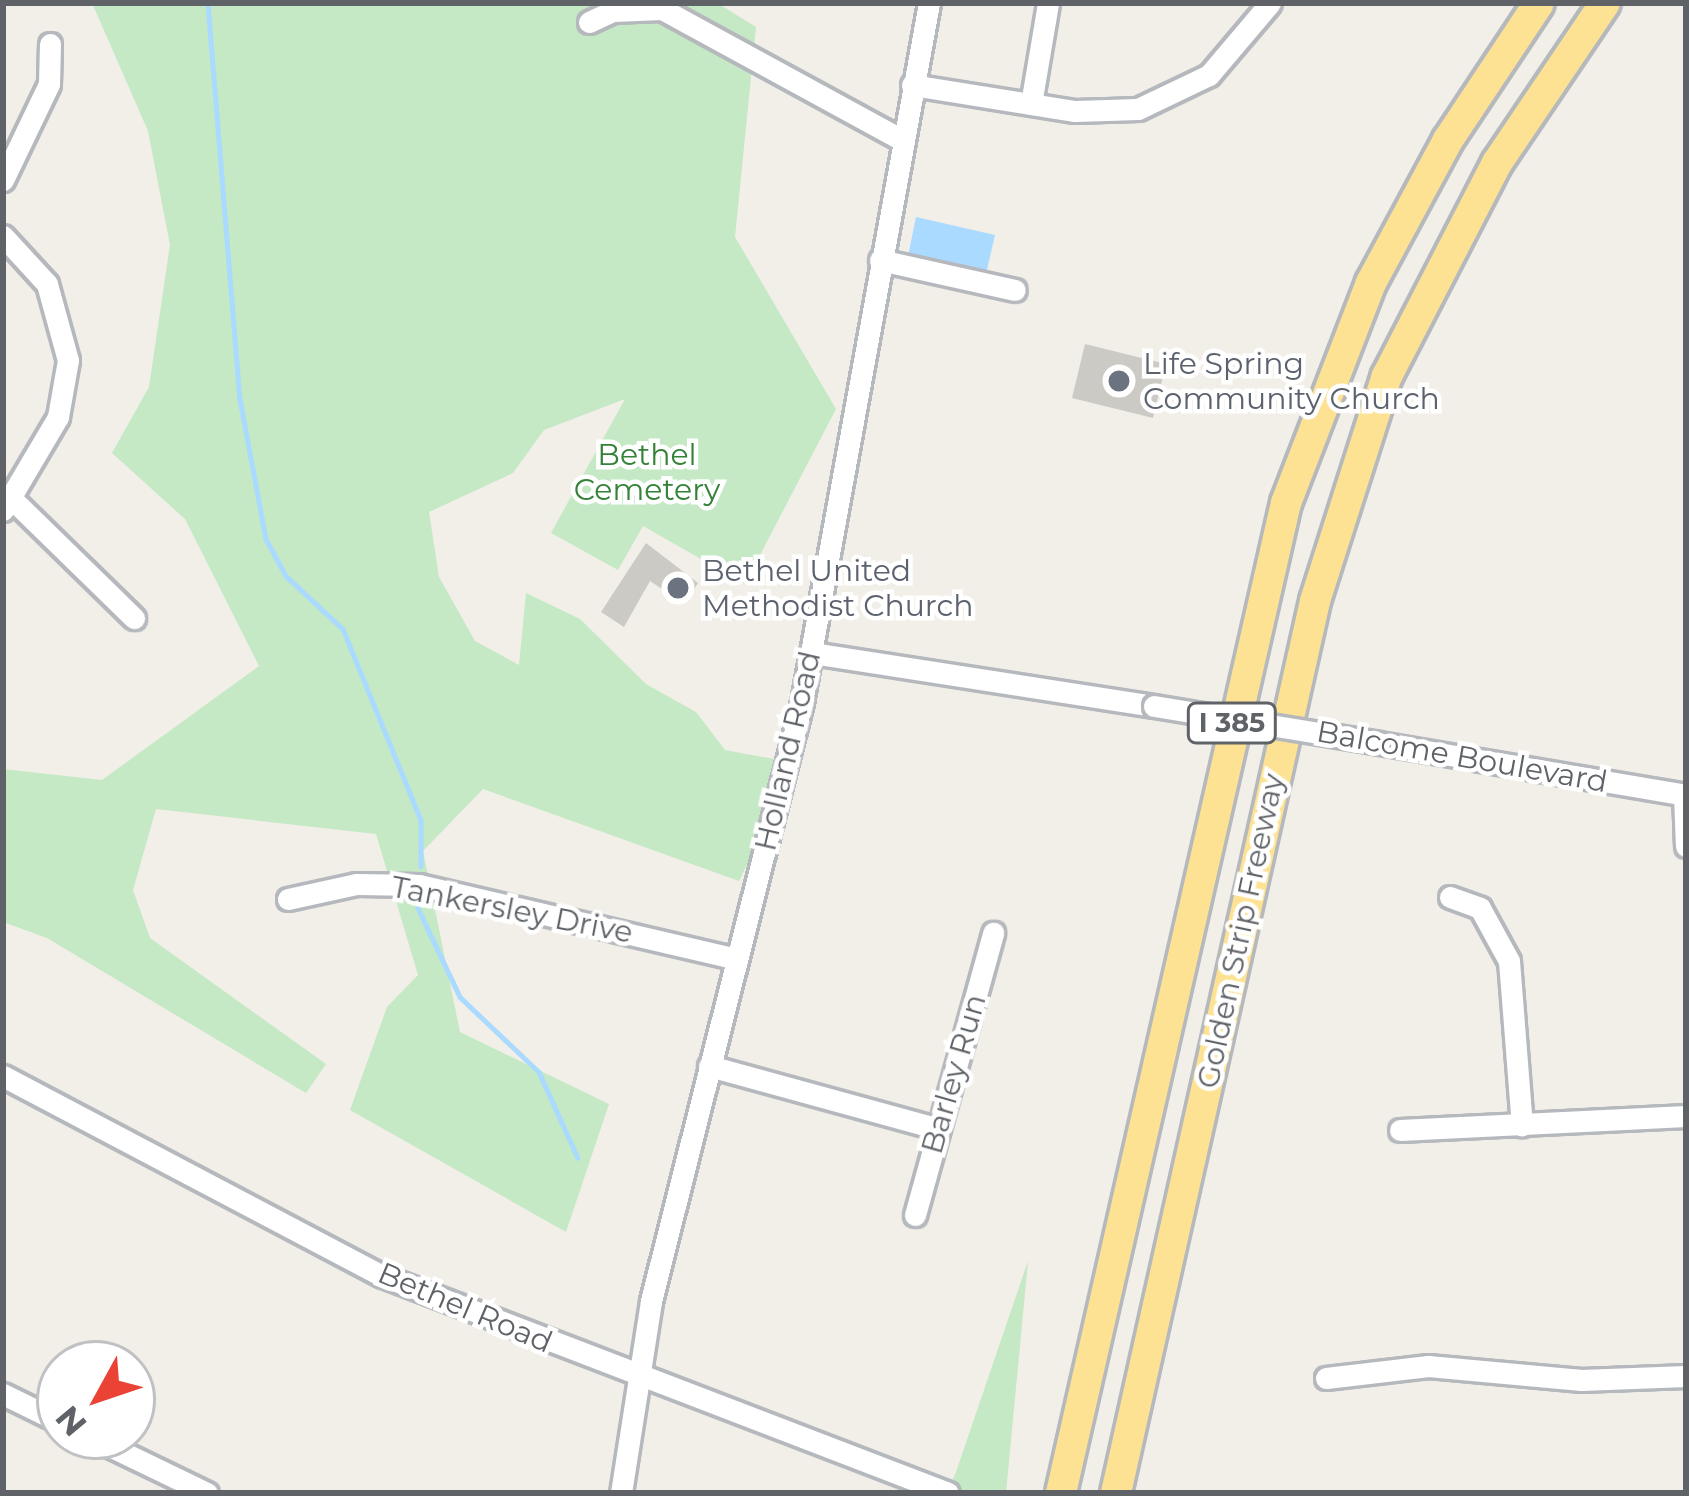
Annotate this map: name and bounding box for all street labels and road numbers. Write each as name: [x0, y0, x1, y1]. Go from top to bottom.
street label: Holland Road: [748, 648, 828, 854]
road number: I 385: [1184, 702, 1280, 744]
street label: Balcome Boulevard: [1314, 714, 1610, 800]
street label: Golden Strip Freeway: [1190, 770, 1292, 1092]
street label: Tankersley Drive: [388, 869, 636, 951]
street label: Barley Run: [914, 990, 994, 1158]
street label: Bethel Road: [373, 1255, 557, 1361]

